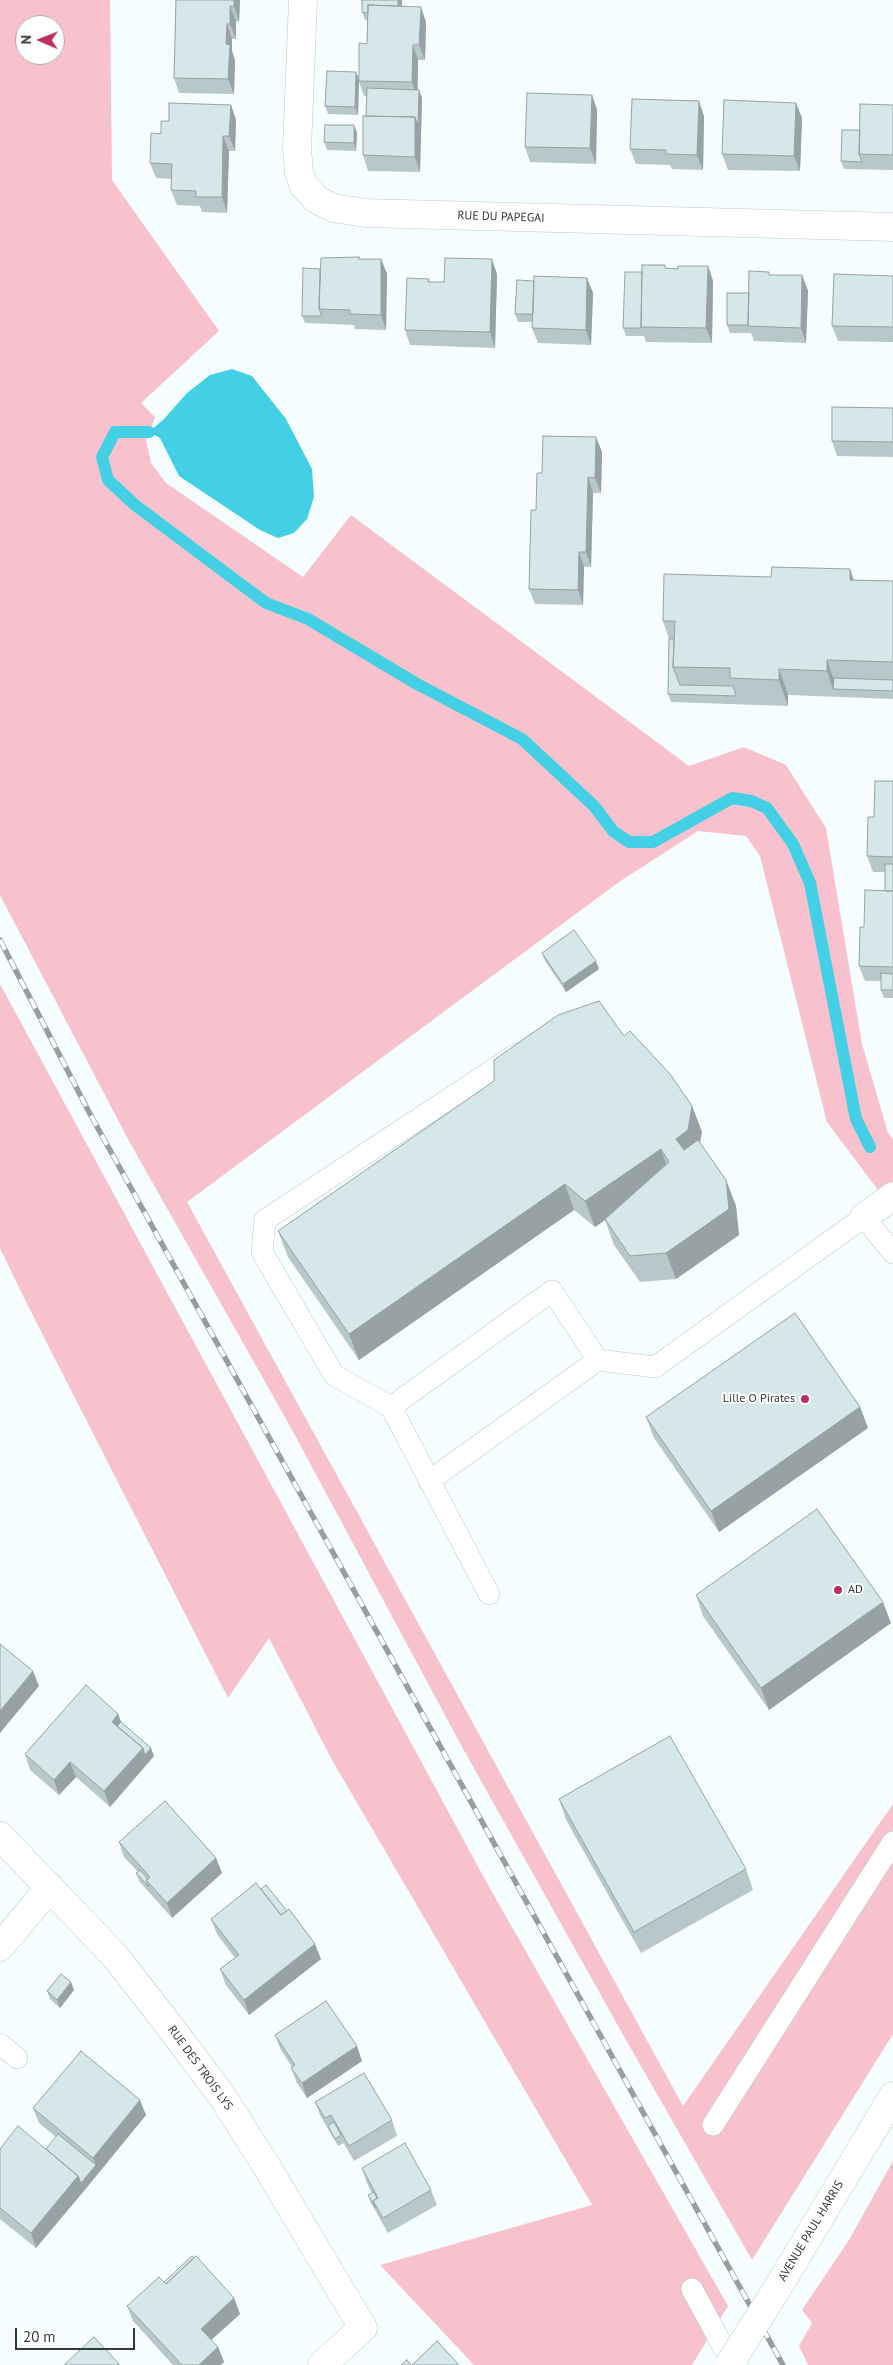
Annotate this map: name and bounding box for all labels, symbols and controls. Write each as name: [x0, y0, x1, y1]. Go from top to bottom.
north arrow: [15, 15, 65, 65]
text: N: [17, 35, 35, 45]
street label: RUE DU PAPEGAI: [457, 208, 545, 226]
place label: Lille O Pirates: [723, 1392, 795, 1406]
marker: Lille O Pirates: [799, 1393, 811, 1405]
place label: AD: [848, 1583, 863, 1597]
marker: AD: [832, 1584, 844, 1596]
street label: RUE DES TROIS LYS: [164, 2023, 236, 2113]
street label: AVENUE PAUL HARRIS: [775, 2178, 847, 2284]
scale bar: [18, 2318, 138, 2350]
text: 20 m: [23, 2327, 56, 2346]

